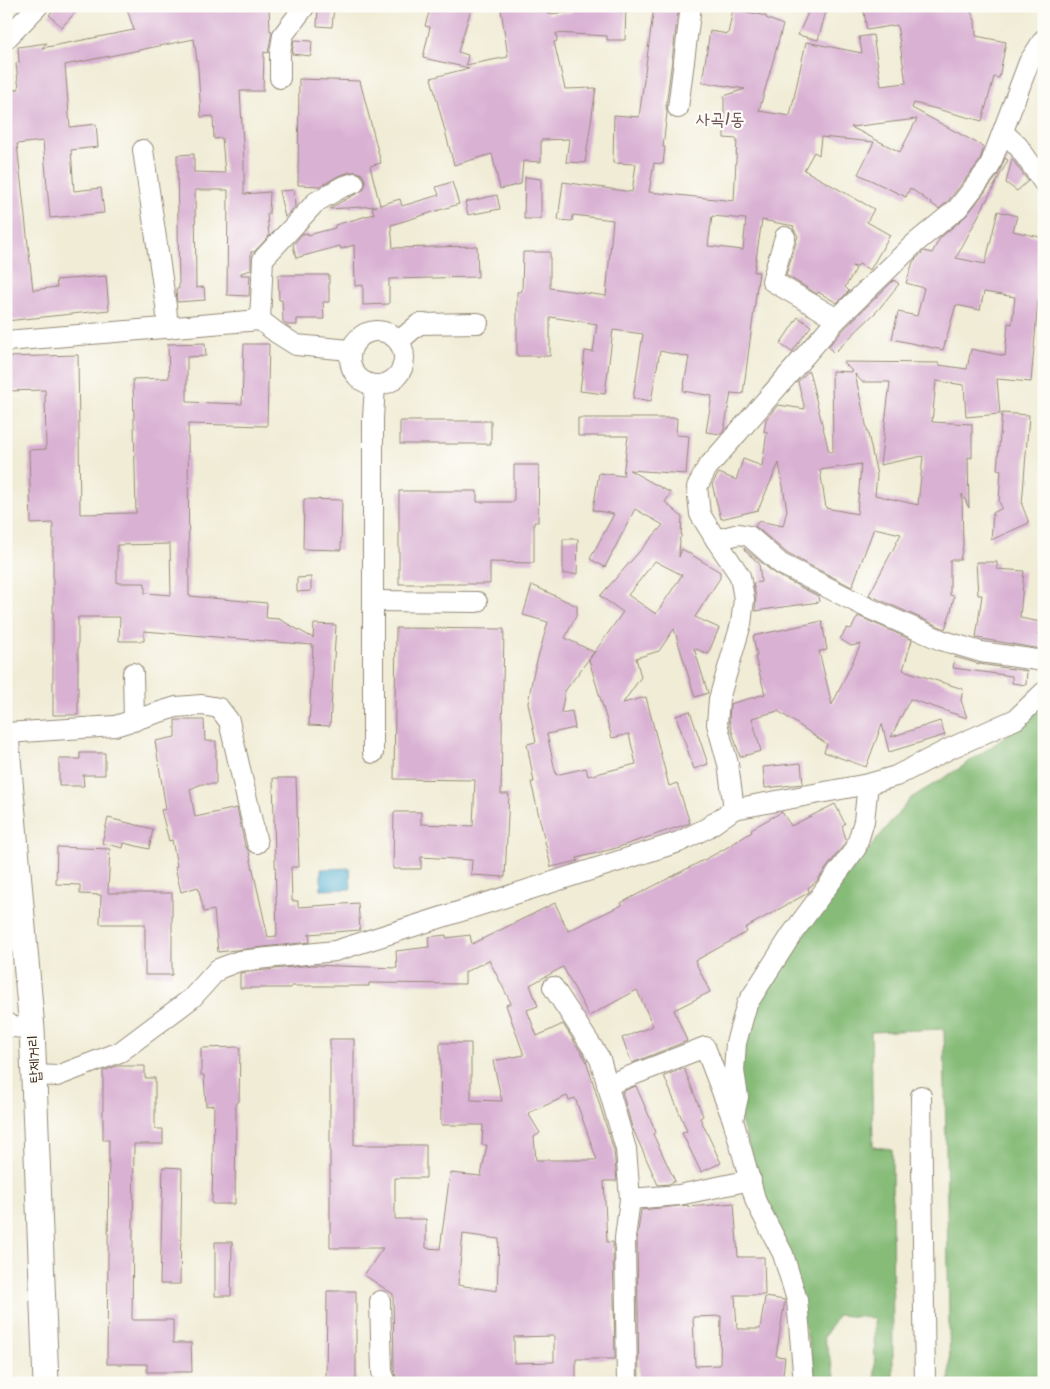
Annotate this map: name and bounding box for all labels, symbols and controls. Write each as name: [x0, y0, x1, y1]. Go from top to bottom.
district label: 사곡1동: [695, 106, 745, 135]
street label: 탑제거리: [22, 1034, 48, 1084]

